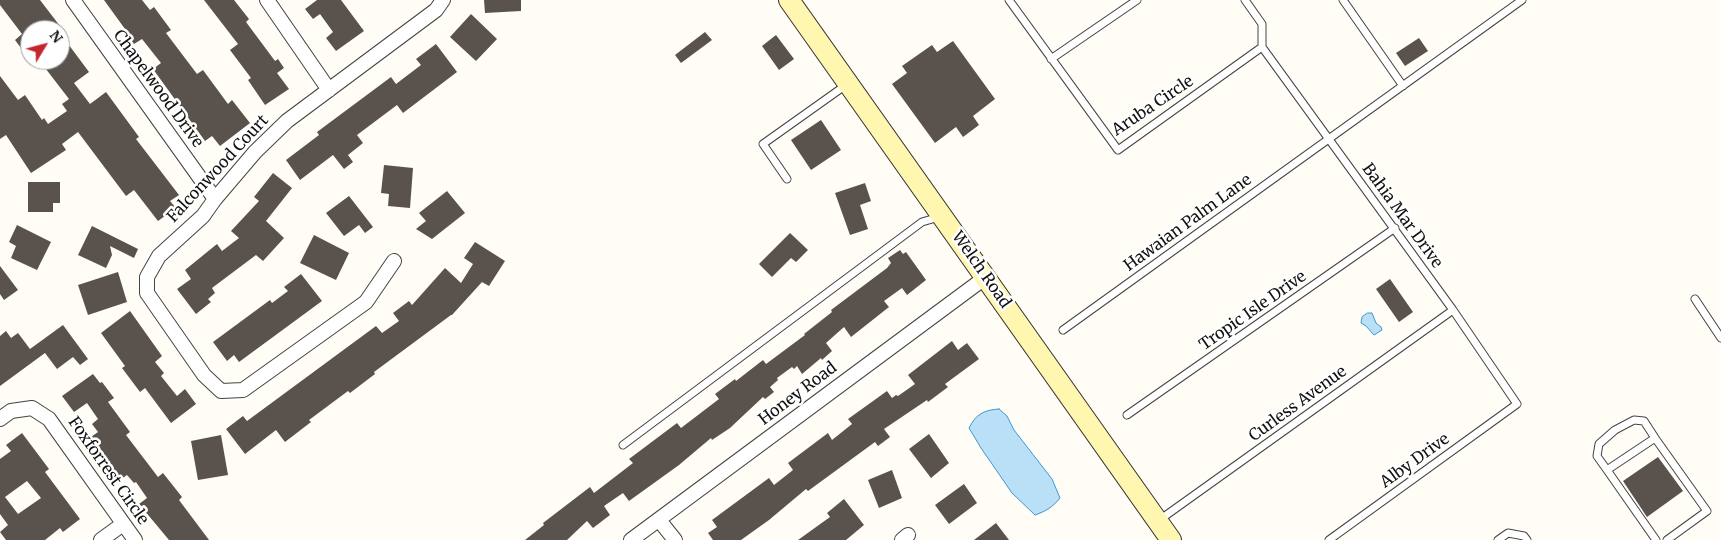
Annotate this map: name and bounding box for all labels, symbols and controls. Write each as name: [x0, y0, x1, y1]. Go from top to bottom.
north arrow: [20, 20, 70, 70]
street label: Chapelwood Drive: [109, 26, 207, 152]
text: N: [46, 27, 67, 46]
street label: Aruba Circle: [1109, 72, 1197, 140]
street label: Falconwood Court: [163, 111, 273, 227]
street label: Bahia Mar Drive: [1358, 160, 1446, 272]
street label: Hawaian Palm Lane: [1121, 170, 1255, 276]
street label: Welch Road: [947, 228, 1015, 312]
street label: Tropic Isle Drive: [1196, 267, 1310, 355]
street label: Honey Road: [755, 358, 841, 430]
street label: Curless Avenue: [1245, 362, 1351, 446]
street label: Foxforrest Circle: [64, 413, 152, 529]
street label: Alby Drive: [1377, 430, 1453, 492]

